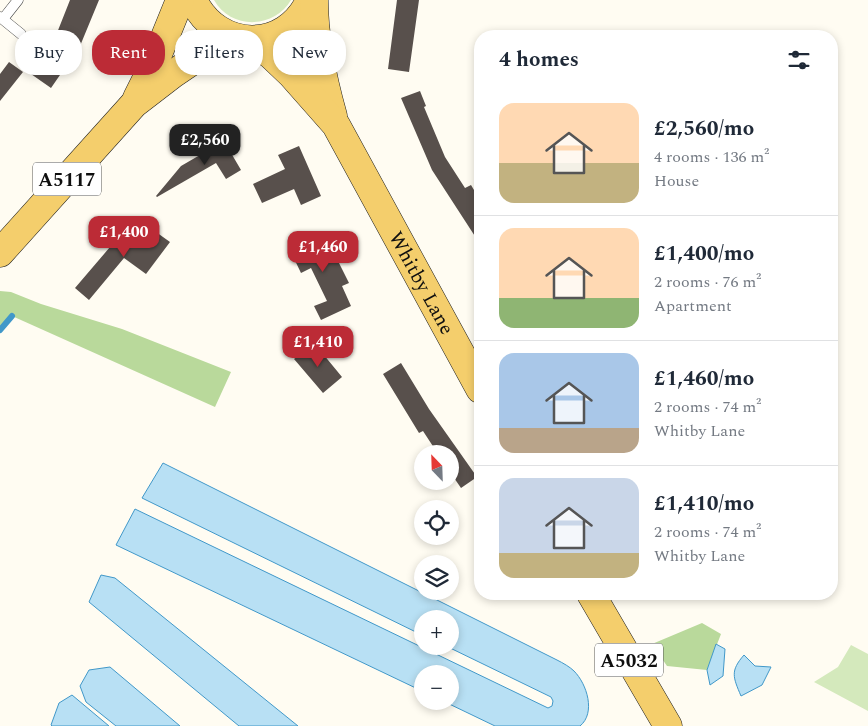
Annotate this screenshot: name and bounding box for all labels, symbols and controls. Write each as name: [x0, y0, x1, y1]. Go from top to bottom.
chip: Buy: [15, 30, 82, 75]
chip: Rent: [92, 30, 165, 75]
chip: Filters: [175, 30, 263, 75]
chip: New: [273, 30, 346, 75]
text: 4 homes: [499, 44, 579, 76]
icon: filters: [785, 46, 813, 74]
text: £2,560/mo: [654, 113, 754, 145]
icon: home: [539, 123, 599, 183]
pin: £2,560: [164, 124, 246, 166]
text: £2,560: [180, 128, 230, 152]
text: 4 rooms · 136 m²: [654, 145, 769, 169]
road number: A5117: [33, 162, 101, 195]
text: House: [654, 169, 699, 193]
pin: £1,400: [83, 216, 165, 258]
text: £1,400: [99, 220, 149, 244]
street label: Whitby Lane: [381, 226, 462, 340]
pin: £1,460: [282, 230, 364, 273]
text: £1,460: [298, 235, 348, 259]
text: £1,400/mo: [654, 238, 754, 270]
icon: home: [539, 248, 599, 308]
text: 2 rooms · 76 m²: [654, 270, 761, 294]
text: Apartment: [654, 294, 732, 318]
pin: £1,410: [277, 326, 359, 368]
text: £1,410: [293, 330, 343, 354]
text: £1,460/mo: [654, 363, 754, 395]
icon: home: [539, 373, 599, 433]
text: 2 rooms · 74 m²: [654, 395, 761, 419]
text: Whitby Lane: [654, 419, 745, 443]
north arrow: [414, 445, 459, 490]
map controls: [414, 445, 459, 710]
text: £1,410/mo: [654, 488, 754, 520]
icon: home: [539, 498, 599, 558]
button: locate: [414, 500, 459, 545]
text: 2 rooms · 74 m²: [654, 520, 761, 544]
text: Whitby Lane: [654, 544, 745, 568]
button: layers: [414, 555, 459, 600]
button: +: [414, 610, 459, 655]
road number: A5032: [595, 644, 663, 676]
button: −: [414, 665, 459, 710]

